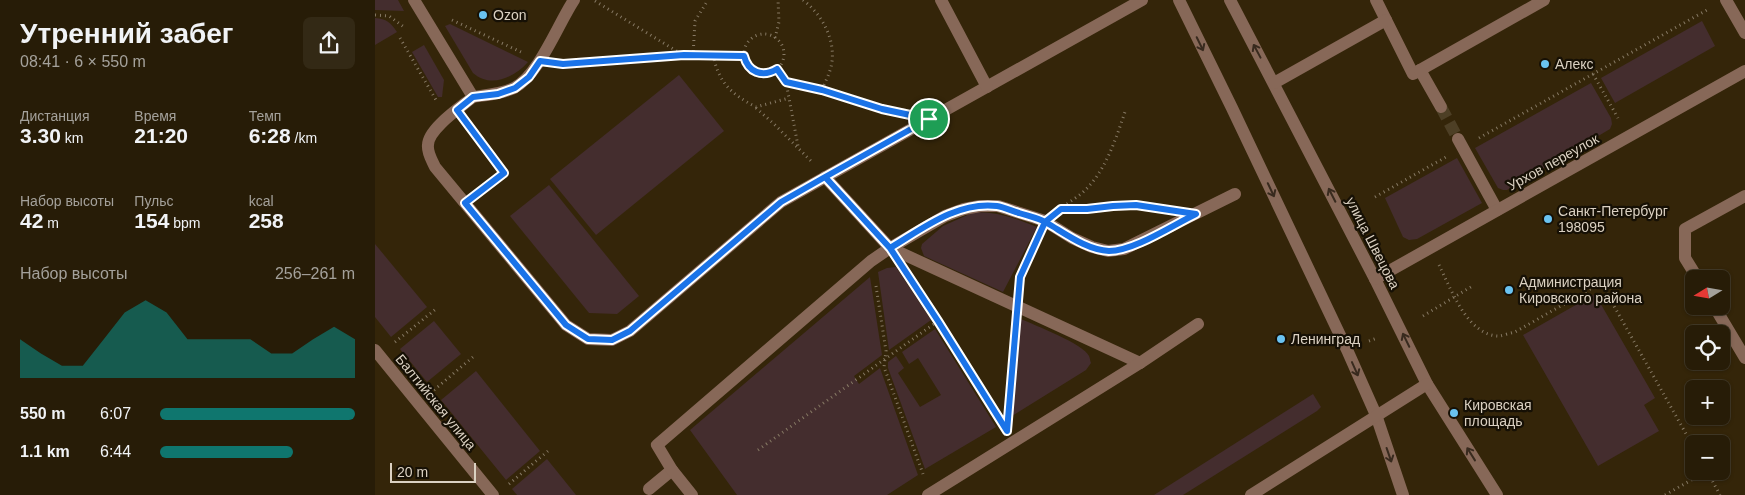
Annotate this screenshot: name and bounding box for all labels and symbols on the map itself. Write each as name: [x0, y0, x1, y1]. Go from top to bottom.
place label: Ozon: [493, 7, 526, 23]
marker: Ozon: [477, 9, 489, 21]
one-way arrow: [1196, 36, 1205, 51]
one-way arrow: [1252, 44, 1261, 59]
place label: Алекс: [1555, 56, 1594, 72]
marker: Алекс: [1539, 58, 1551, 70]
pin: [908, 98, 950, 140]
street label: Урхов переулок: [1505, 130, 1602, 194]
one-way arrow: [1267, 182, 1276, 197]
one-way arrow: [1327, 188, 1337, 203]
street label: улица Швецова: [1343, 194, 1403, 292]
place label: Санкт-Петербург 198095: [1558, 203, 1668, 235]
marker: Санкт-Петербург 198095: [1542, 213, 1554, 225]
north arrow: [1685, 270, 1730, 315]
place label: Администрация Кировского района: [1519, 274, 1642, 306]
marker: Администрация Кировского района: [1503, 284, 1515, 296]
place label: Ленинград: [1291, 331, 1360, 347]
marker: Ленинград: [1275, 333, 1287, 345]
one-way arrow: [1401, 333, 1410, 348]
street label: Балтийская улица: [393, 351, 480, 453]
one-way arrow: [1351, 361, 1361, 376]
place label: Кировская площадь: [1464, 397, 1532, 429]
marker: Кировская площадь: [1448, 407, 1460, 419]
one-way arrow: [1385, 447, 1394, 463]
one-way arrow: [1466, 447, 1476, 461]
scale bar: [390, 460, 476, 483]

